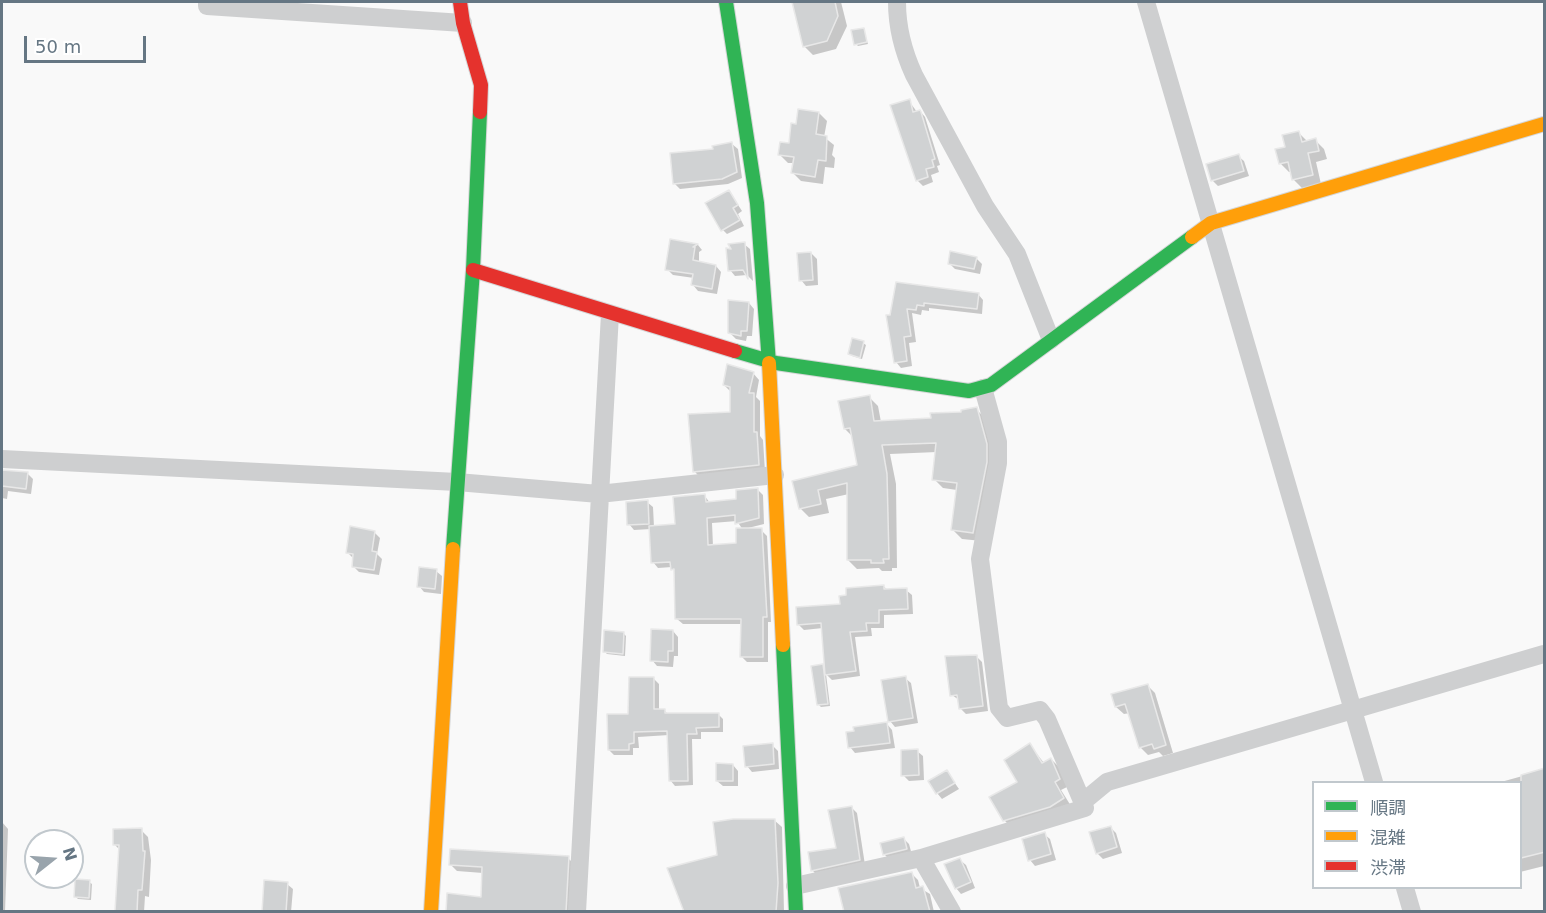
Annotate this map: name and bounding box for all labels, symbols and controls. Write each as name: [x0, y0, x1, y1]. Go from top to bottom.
scale bar: [27, 24, 148, 62]
text: 50 m: [35, 36, 81, 57]
legend: [1312, 781, 1522, 889]
text: 順調: [1370, 797, 1406, 818]
text: 混雑: [1370, 827, 1406, 848]
north arrow: [24, 829, 84, 889]
text: N: [59, 845, 81, 863]
text: 渋滞: [1370, 857, 1406, 878]

